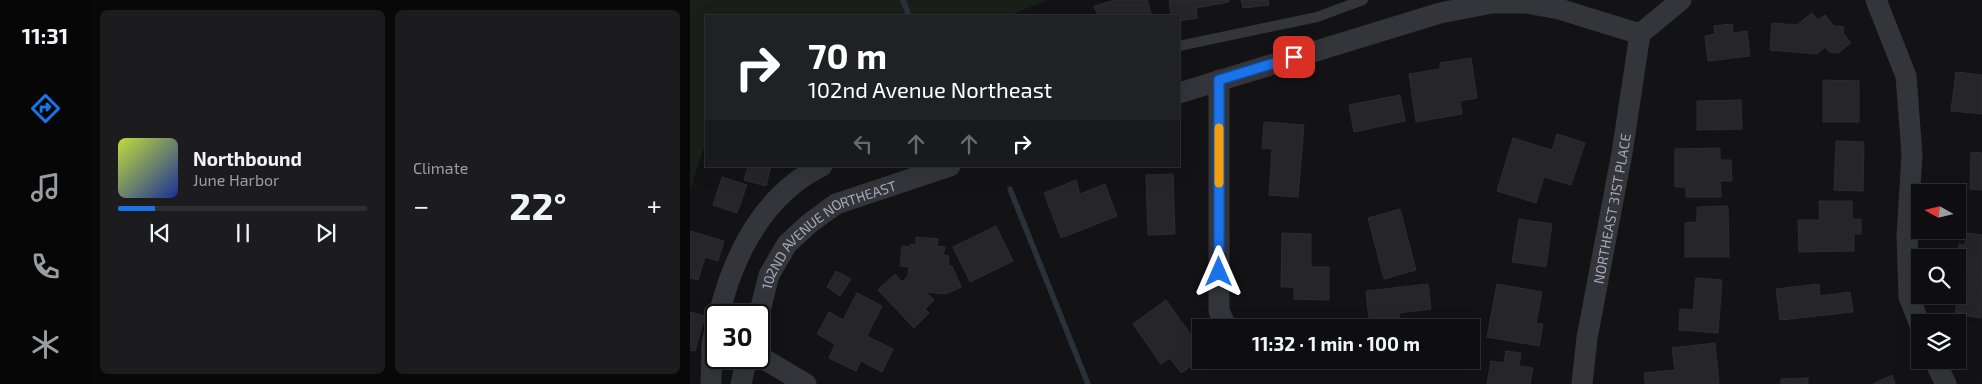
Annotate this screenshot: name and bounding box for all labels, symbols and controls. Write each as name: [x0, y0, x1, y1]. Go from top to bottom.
text: 11:31: [22, 22, 68, 48]
text: 70 m: [808, 34, 887, 76]
icon: right: [725, 35, 790, 100]
pin: [1273, 36, 1315, 78]
icon: arrive: [1280, 43, 1308, 71]
text: 102nd Avenue Northeast: [808, 76, 1052, 102]
icon: directions: [28, 91, 63, 126]
icon: left: [849, 130, 877, 158]
icon: ahead: [902, 130, 930, 158]
icon: ahead: [955, 130, 983, 158]
icon: right: [1008, 130, 1036, 158]
street label: NORTHEAST 31ST PLACE: [1589, 132, 1633, 285]
text: Northbound: [193, 147, 302, 170]
text: Climate: [413, 158, 468, 177]
icon: music: [28, 170, 63, 205]
text: June Harbor: [193, 170, 280, 189]
street label: 102ND AVENUE NORTHEAST: [757, 176, 898, 291]
text: 22°: [509, 182, 567, 228]
north arrow: [1911, 184, 1966, 239]
map controls: [1911, 184, 1966, 369]
text: −: [413, 188, 429, 222]
text: +: [647, 188, 662, 222]
icon: previous: [146, 219, 174, 247]
icon: pause: [229, 219, 257, 247]
icon: next: [312, 219, 340, 247]
position arrow: [1192, 245, 1244, 297]
icon: phone: [28, 249, 63, 284]
button: search: [1911, 249, 1966, 304]
speed limit sign: 30: [705, 304, 770, 369]
button: layers: [1911, 314, 1966, 369]
icon: climate: [28, 327, 63, 362]
text: 11:32 · 1 min · 100 m: [1252, 332, 1420, 355]

